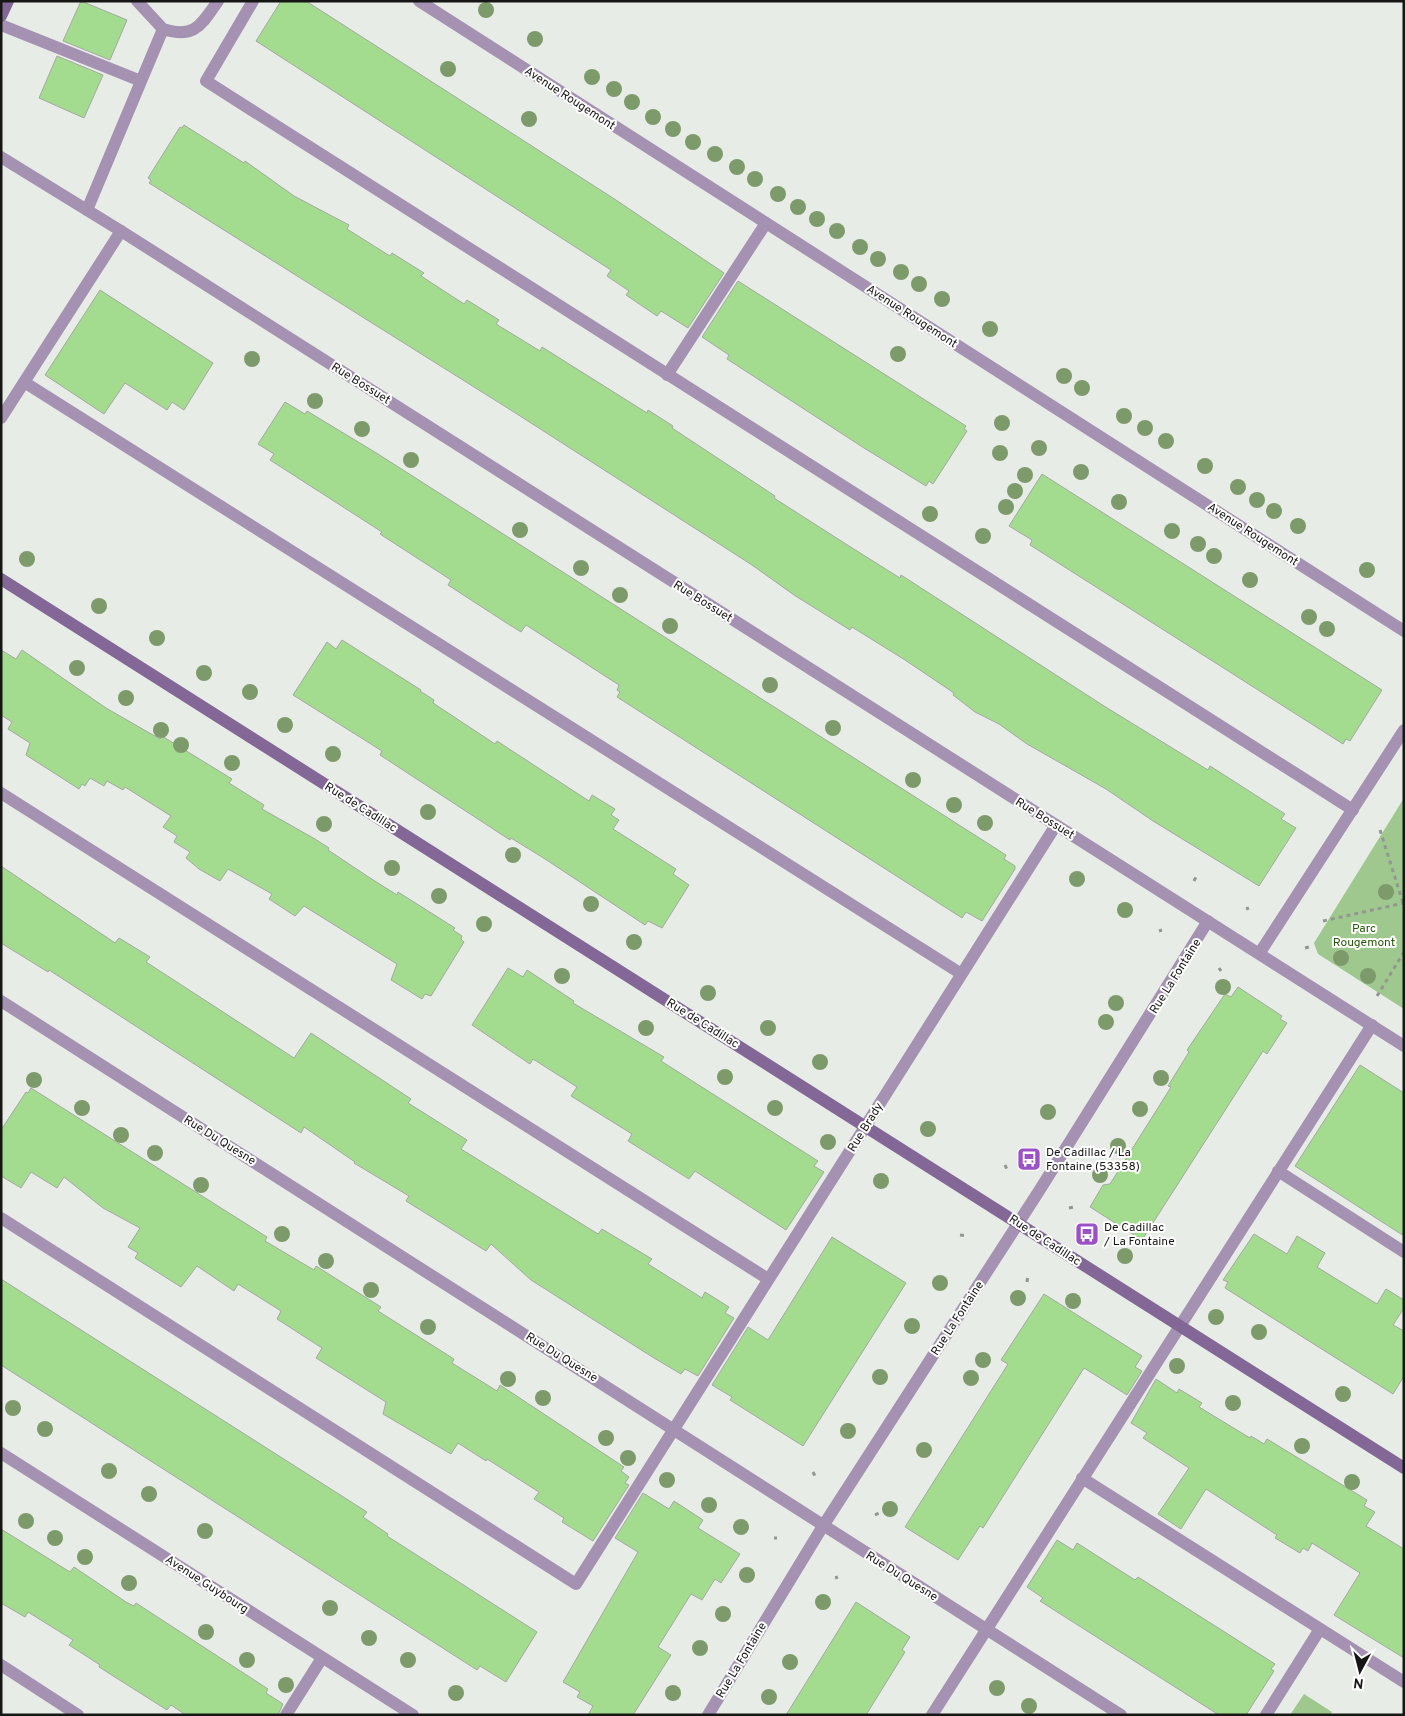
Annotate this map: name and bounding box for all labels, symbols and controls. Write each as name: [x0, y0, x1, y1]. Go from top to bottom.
street label: Avenue Rougemont: [521, 63, 618, 134]
street label: Avenue Rougemont: [863, 281, 960, 352]
street label: Rue Bossuet: [328, 359, 393, 408]
street label: Avenue Rougemont: [1204, 499, 1301, 570]
street label: Rue Bossuet: [670, 577, 735, 626]
street label: Rue de Cadillac: [321, 779, 400, 837]
street label: Rue Bossuet: [1012, 794, 1077, 843]
park label: Parc Rougemont: [1333, 921, 1395, 951]
street label: Rue La Fontaine: [1146, 936, 1205, 1017]
street label: Rue de Cadillac: [663, 995, 742, 1053]
street label: Rue Brady: [844, 1100, 887, 1155]
street label: Rue Du Quesne: [180, 1112, 259, 1169]
place label: De Cadillac / La Fontaine (53358): [1046, 1145, 1140, 1175]
bus stop icon: De Cadillac / La Fontaine (53358): [1016, 1146, 1042, 1172]
street label: Rue de Cadillac: [1005, 1212, 1083, 1270]
place label: De Cadillac / La Fontaine: [1103, 1220, 1175, 1250]
bus stop icon: De Cadillac / La Fontaine: [1074, 1221, 1100, 1247]
street label: Rue La Fontaine: [928, 1278, 988, 1359]
street label: Rue Du Quesne: [522, 1329, 601, 1386]
street label: Rue Du Quesne: [862, 1548, 941, 1605]
street label: Avenue Guybourg: [162, 1552, 251, 1618]
street label: Rue La Fontaine: [713, 1620, 771, 1701]
north arrow: [1335, 1646, 1385, 1696]
text: N: [1353, 1673, 1365, 1691]

